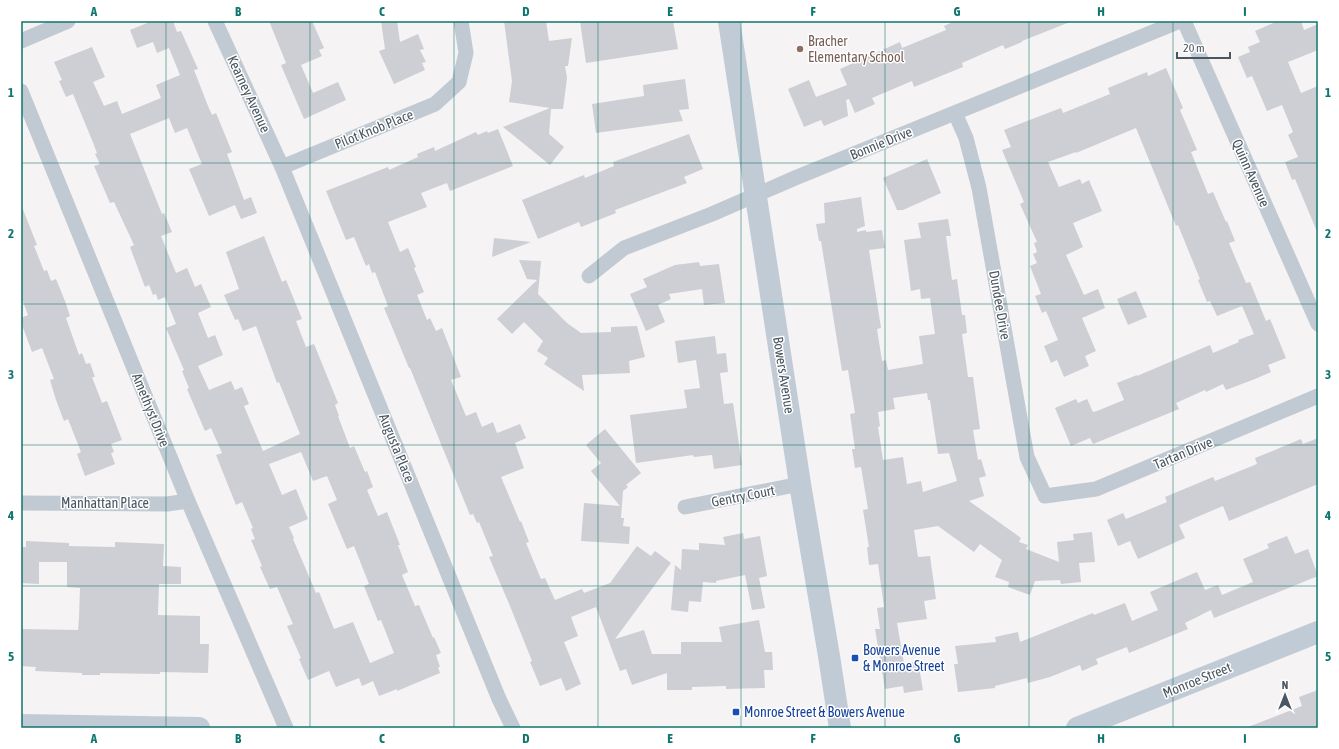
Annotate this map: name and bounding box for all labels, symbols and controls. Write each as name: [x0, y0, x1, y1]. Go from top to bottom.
text: A: [90, 4, 98, 19]
text: B: [235, 4, 242, 19]
text: C: [379, 4, 385, 19]
text: D: [522, 4, 530, 19]
text: E: [667, 4, 673, 19]
text: F: [810, 4, 816, 19]
text: G: [954, 4, 961, 19]
text: H: [1097, 4, 1105, 19]
text: I: [1243, 4, 1247, 19]
place label: Bracher Elementary School: [808, 33, 904, 65]
scale bar: [1177, 34, 1230, 60]
text: 20 m: [1183, 41, 1205, 55]
marker: Bracher Elementary School: [795, 44, 805, 54]
street label: Kearney Avenue: [224, 53, 274, 135]
text: 1: [8, 85, 14, 100]
text: 1: [1325, 85, 1331, 100]
street label: Pilot Knob Place: [332, 106, 416, 152]
street label: Bonnie Drive: [848, 123, 914, 163]
street label: Quinn Avenue: [1229, 137, 1273, 209]
text: 2: [8, 226, 14, 241]
text: 2: [1325, 226, 1331, 241]
street label: Dundee Drive: [986, 269, 1014, 341]
street label: Bowers Avenue: [770, 336, 798, 414]
text: 3: [8, 367, 14, 382]
text: 3: [1325, 367, 1331, 382]
street label: Amethyst Drive: [129, 371, 173, 449]
street label: Augusta Place: [376, 411, 418, 485]
street label: Tartan Drive: [1151, 434, 1215, 472]
street label: Gentry Court: [710, 482, 776, 510]
street label: Manhattan Place: [61, 495, 149, 511]
text: 4: [7, 508, 14, 523]
text: 4: [1324, 508, 1331, 523]
place label: Bowers Avenue & Monroe Street: [863, 642, 945, 674]
text: 5: [8, 649, 14, 664]
text: 5: [1325, 649, 1331, 664]
marker: Bowers Avenue & Monroe Street: [850, 653, 860, 663]
street label: Monroe Street: [1160, 659, 1234, 701]
north arrow: [1265, 675, 1305, 715]
text: N: [1282, 679, 1288, 691]
place label: Monroe Street & Bowers Avenue: [744, 704, 905, 720]
marker: Monroe Street & Bowers Avenue: [731, 707, 741, 717]
text: A: [90, 731, 98, 746]
text: B: [235, 731, 242, 746]
text: C: [379, 731, 385, 746]
text: D: [522, 731, 530, 746]
text: E: [667, 731, 673, 746]
text: F: [810, 731, 816, 746]
text: G: [954, 731, 961, 746]
text: H: [1097, 731, 1105, 746]
text: I: [1243, 731, 1247, 746]

